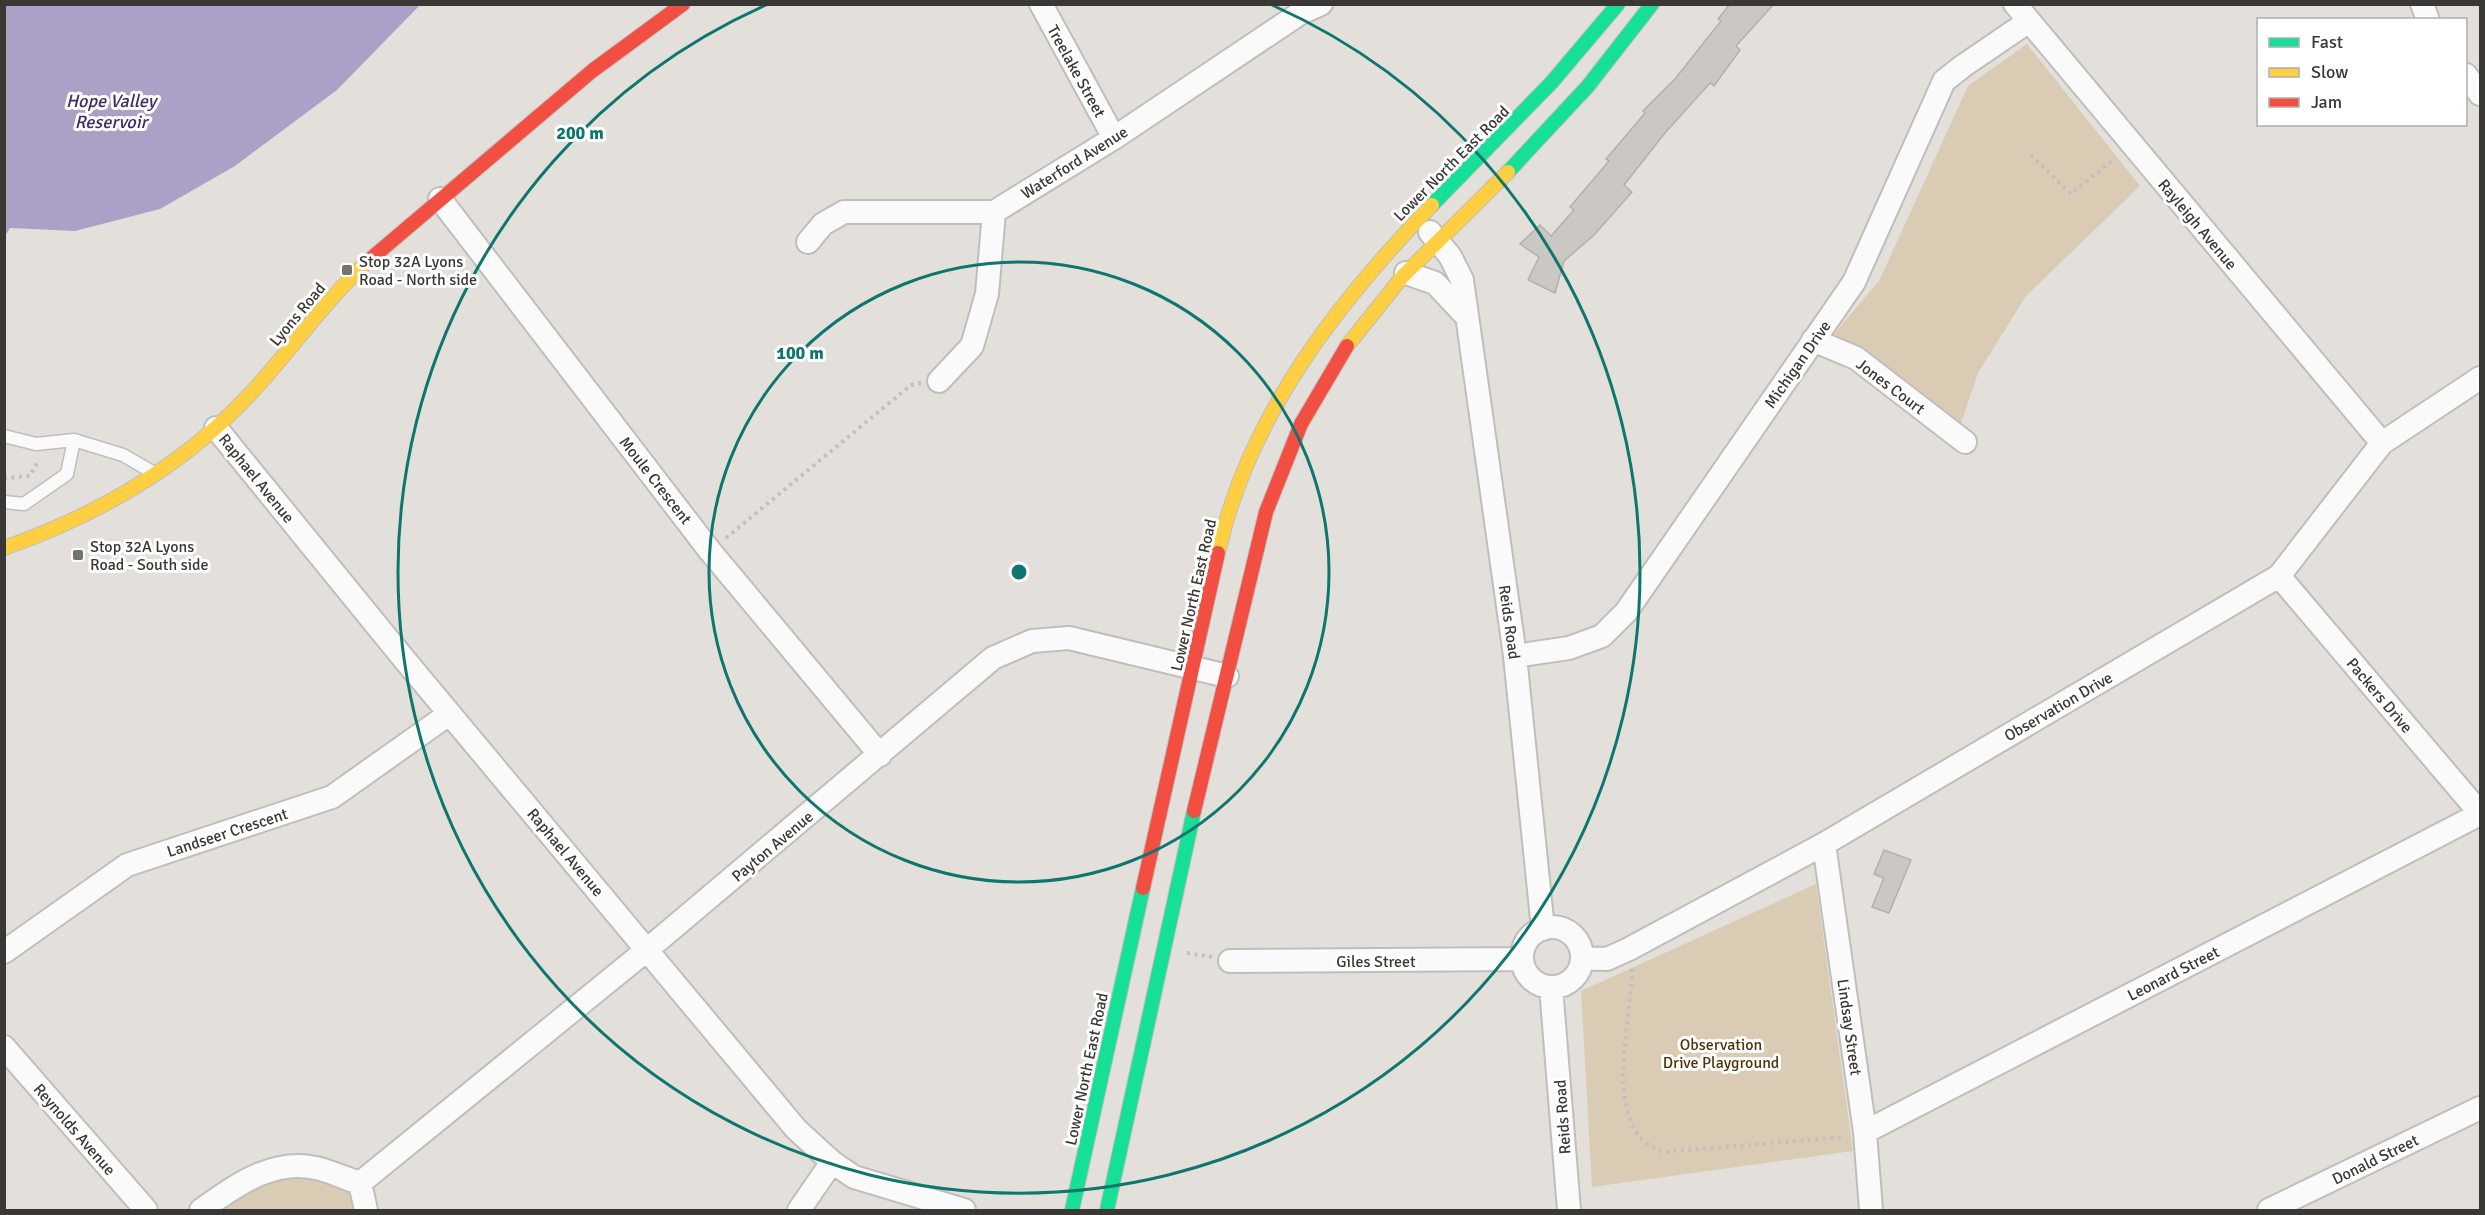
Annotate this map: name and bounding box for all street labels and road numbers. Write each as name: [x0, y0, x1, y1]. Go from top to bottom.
street label: Treelake Street: [1043, 22, 1110, 121]
street label: Lower North East Road: [1390, 102, 1514, 226]
street label: Waterford Avenue: [1017, 122, 1132, 204]
street label: Rayleigh Avenue: [2153, 175, 2241, 274]
street label: Lyons Road: [265, 279, 330, 350]
street label: Michigan Drive: [1760, 317, 1835, 412]
street label: Jones Court: [1852, 354, 1929, 419]
street label: Raphael Avenue: [214, 430, 298, 527]
street label: Moule Crescent: [615, 433, 696, 529]
street label: Lower North East Road: [1167, 517, 1221, 673]
street label: Reids Road: [1494, 584, 1524, 661]
street label: Packers Drive: [2342, 654, 2417, 737]
street label: Observation Drive: [2001, 668, 2116, 746]
street label: Landseer Crescent: [164, 804, 291, 862]
street label: Raphael Avenue: [523, 804, 608, 901]
street label: Payton Avenue: [728, 807, 818, 887]
street label: Leonard Street: [2124, 942, 2223, 1006]
street label: Giles Street: [1336, 952, 1416, 972]
street label: Lindsay Street: [1832, 978, 1866, 1077]
street label: Lower North East Road: [1061, 991, 1113, 1147]
street label: Reids Road: [1550, 1079, 1576, 1155]
street label: Reynolds Avenue: [29, 1080, 120, 1180]
street label: Donald Street: [2329, 1130, 2422, 1189]

